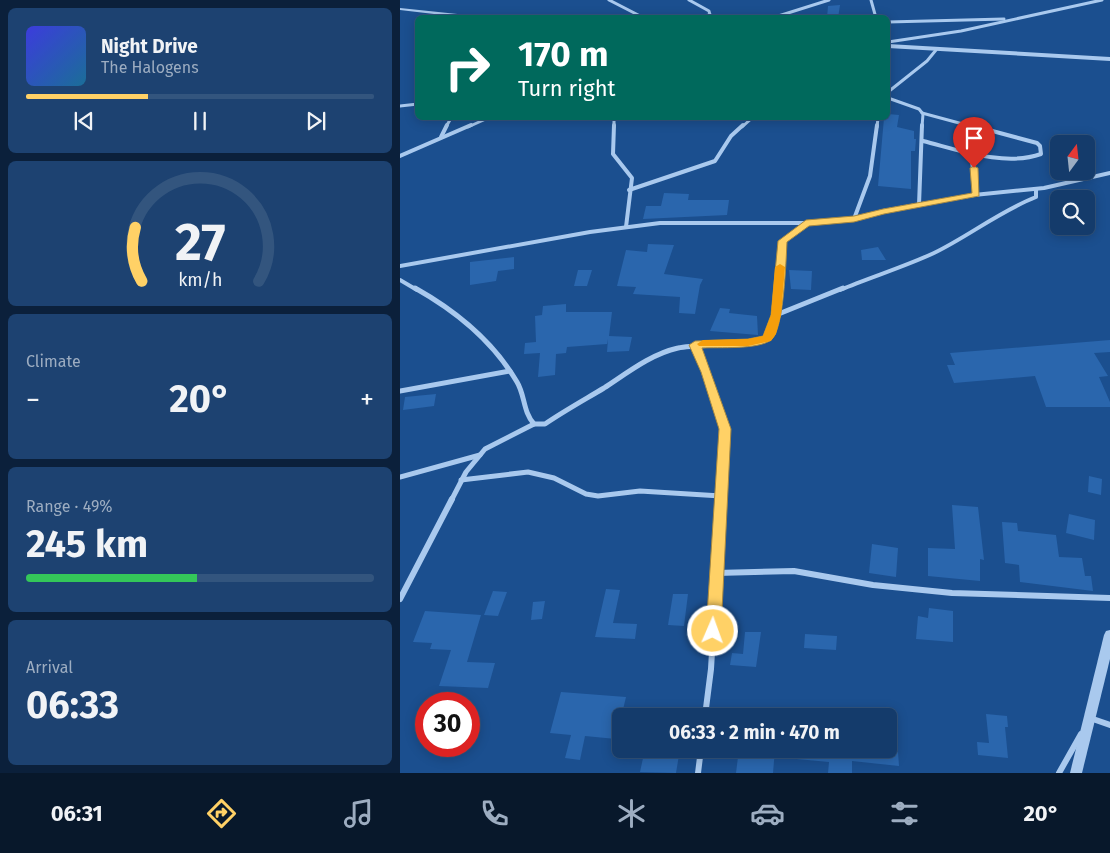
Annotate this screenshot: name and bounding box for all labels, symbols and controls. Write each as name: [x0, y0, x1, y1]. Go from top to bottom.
text: 170 m: [518, 33, 609, 75]
text: Night Drive: [101, 35, 198, 58]
icon: right: [435, 35, 500, 100]
text: The Halogens: [101, 58, 199, 77]
text: Turn right: [518, 75, 615, 102]
icon: previous: [70, 107, 98, 135]
icon: pause: [186, 107, 214, 135]
icon: next: [302, 107, 330, 135]
pin: [953, 117, 995, 168]
icon: arrive: [960, 124, 988, 152]
north arrow: [1050, 135, 1095, 180]
map controls: [1050, 135, 1095, 235]
button: search: [1050, 190, 1095, 235]
text: 27: [175, 211, 225, 274]
text: km/h: [178, 269, 222, 291]
text: Climate: [26, 352, 81, 371]
text: 20°: [169, 376, 231, 422]
text: −: [26, 383, 40, 416]
text: +: [360, 383, 374, 416]
text: Range · 49%: [26, 497, 113, 516]
text: 245 km: [26, 521, 148, 567]
position arrow: [686, 604, 738, 656]
text: Arrival: [26, 658, 73, 677]
text: 06:33: [26, 682, 119, 728]
speed limit sign: 30: [415, 692, 480, 757]
text: 06:33 · 2 min · 470 m: [669, 721, 840, 744]
icon: directions: [204, 796, 239, 831]
icon: music: [341, 796, 376, 831]
icon: phone: [477, 796, 512, 831]
icon: climate: [614, 796, 649, 831]
icon: car: [750, 796, 785, 831]
icon: filters: [887, 796, 922, 831]
text: 06:31: [51, 800, 103, 827]
text: 20°: [1023, 800, 1059, 827]

